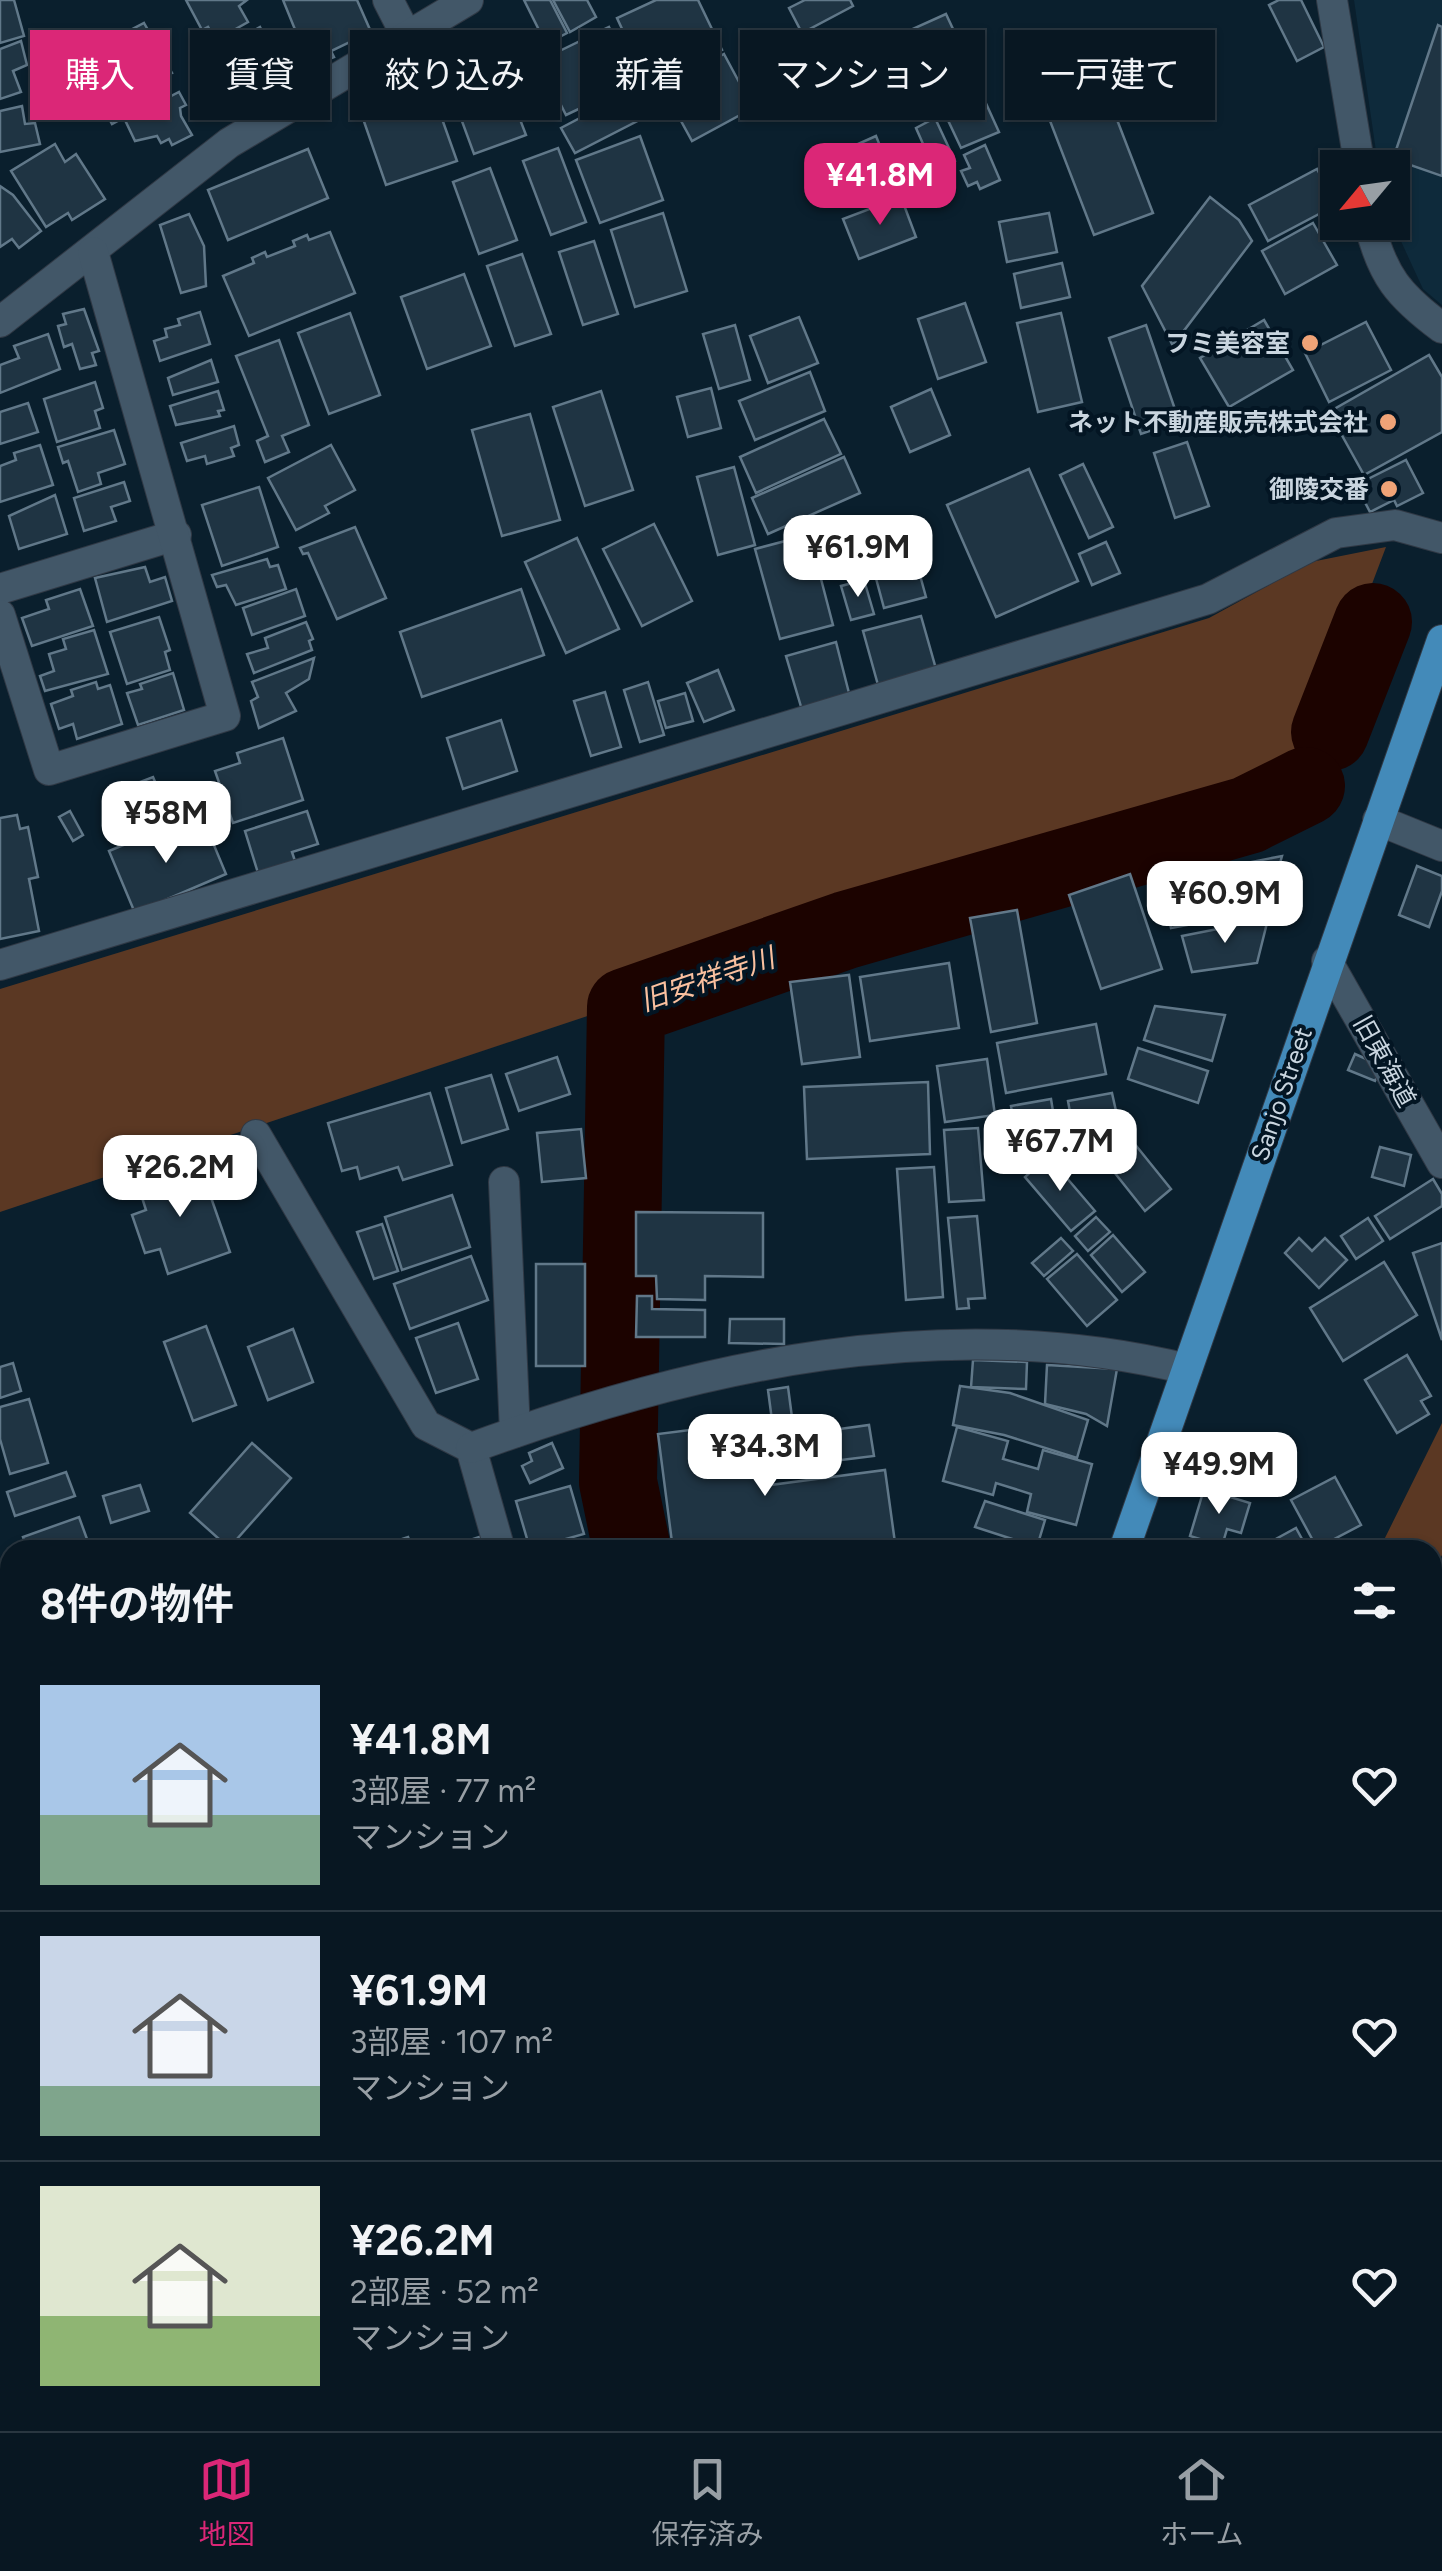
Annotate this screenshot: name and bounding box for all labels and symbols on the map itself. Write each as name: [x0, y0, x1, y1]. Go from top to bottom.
pin: ¥41.8M: [799, 143, 961, 228]
north arrow: [1320, 150, 1410, 240]
place label: フミ美容室: [1165, 328, 1290, 358]
marker: フミ美容室: [1299, 332, 1321, 354]
place label: ネット不動産販売株式会社: [1068, 407, 1368, 437]
marker: ネット不動産販売株式会社: [1377, 411, 1399, 433]
place label: 御陵交番: [1269, 474, 1369, 504]
marker: 御陵交番: [1378, 478, 1400, 500]
pin: ¥61.9M: [777, 515, 939, 600]
pin: ¥58M: [107, 781, 225, 866]
pin: ¥60.9M: [1144, 861, 1306, 946]
water label: 旧安祥寺川: [635, 939, 782, 1018]
street label: 旧東海道: [1348, 1010, 1422, 1112]
street label: Sanjo Street: [1244, 1023, 1318, 1165]
pin: ¥67.7M: [979, 1109, 1141, 1194]
pin: ¥26.2M: [99, 1135, 261, 1220]
pin: ¥34.3M: [684, 1414, 846, 1499]
pin: ¥49.9M: [1138, 1432, 1300, 1517]

